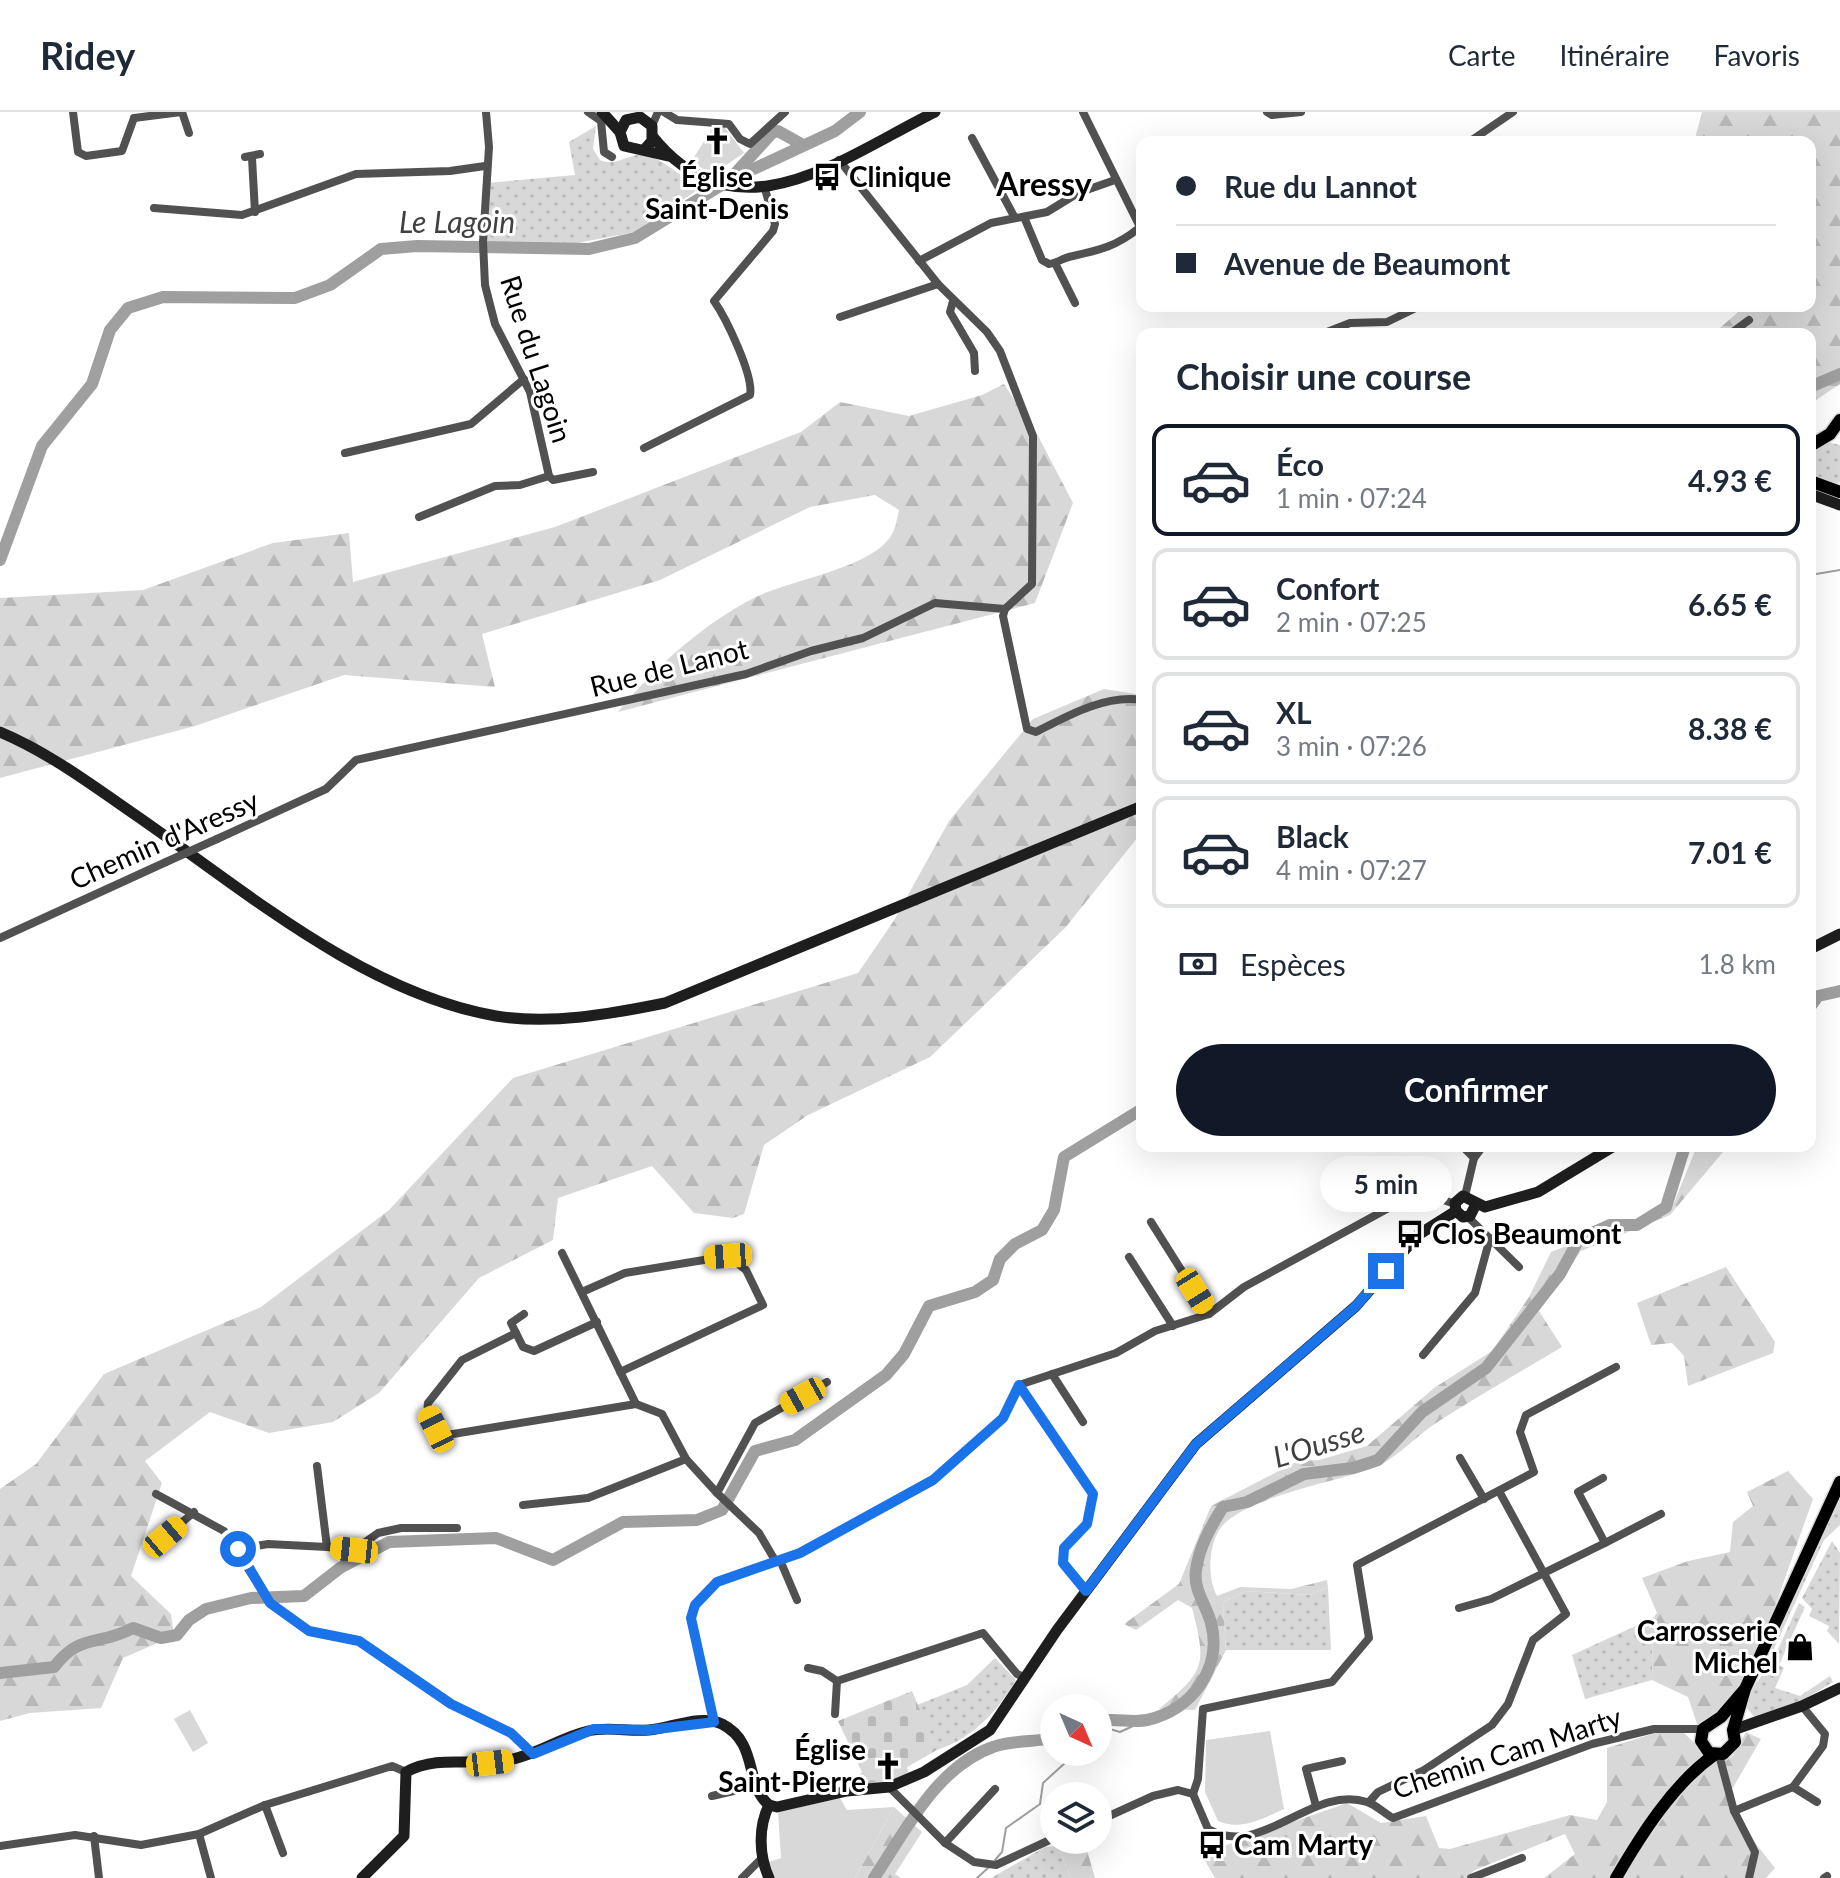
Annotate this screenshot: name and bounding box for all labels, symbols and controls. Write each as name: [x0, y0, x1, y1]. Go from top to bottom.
text: Ridey: [40, 32, 135, 78]
text: Carte: [1448, 38, 1515, 72]
text: Itinéraire: [1559, 38, 1670, 72]
text: Favoris: [1714, 38, 1800, 72]
church icon: Église Saint-Denis: [702, 126, 732, 156]
place label: Église Saint-Denis: [645, 159, 789, 225]
place label: Clinique: [849, 159, 951, 193]
bus stop icon: Clinique: [812, 162, 842, 192]
district label: Aressy: [995, 164, 1092, 203]
text: Rue du Lannot: [1224, 168, 1417, 204]
water label: Le Lagoin: [399, 203, 515, 239]
text: Avenue de Beaumont: [1224, 245, 1510, 281]
street label: Rue du Lagoin: [494, 271, 580, 447]
text: Choisir une course: [1176, 354, 1471, 398]
icon: car: [1180, 444, 1252, 516]
text: Éco: [1276, 446, 1324, 482]
text: 4.93 €: [1688, 462, 1772, 498]
text: 1 min · 07:24: [1276, 482, 1427, 514]
icon: car: [1180, 568, 1252, 640]
text: Confort: [1276, 570, 1379, 606]
text: 6.65 €: [1688, 586, 1772, 622]
text: 2 min · 07:25: [1276, 606, 1427, 638]
street label: Rue de Lanot: [586, 631, 751, 703]
icon: car: [1180, 692, 1252, 764]
text: XL: [1276, 694, 1312, 730]
text: 8.38 €: [1688, 710, 1772, 746]
text: 3 min · 07:26: [1276, 730, 1427, 762]
street label: Chemin d'Aressy: [64, 782, 264, 896]
icon: car: [1180, 816, 1252, 888]
text: Black: [1276, 818, 1349, 854]
text: 7.01 €: [1688, 834, 1772, 870]
text: 4 min · 07:27: [1276, 854, 1427, 886]
icon: cash: [1176, 942, 1220, 986]
text: Espèces: [1240, 946, 1346, 982]
text: 1.8 km: [1698, 948, 1776, 980]
button: Confirmer: [1176, 1044, 1776, 1136]
callout: 5 min: [1320, 1155, 1452, 1211]
text: 5 min: [1354, 1168, 1418, 1200]
place label: Clos Beaumont: [1432, 1216, 1622, 1250]
bus stop icon: Clos Beaumont: [1395, 1219, 1425, 1249]
car: [703, 1242, 753, 1270]
route end: [1368, 1253, 1404, 1289]
car: [1172, 1264, 1218, 1318]
car: [776, 1374, 830, 1418]
car: [415, 1402, 457, 1456]
water label: L'Ousse: [1268, 1412, 1369, 1474]
car: [139, 1512, 191, 1562]
route start: [220, 1531, 256, 1567]
car: [329, 1536, 379, 1564]
place label: Carrosserie Michel: [1637, 1613, 1778, 1679]
shop icon: Carrosserie Michel: [1785, 1632, 1815, 1662]
north arrow: [1040, 1694, 1112, 1766]
map controls: [1040, 1694, 1112, 1854]
street label: Chemin Cam Marty: [1388, 1699, 1626, 1805]
place label: Église Saint-Pierre: [718, 1732, 866, 1798]
car: [465, 1748, 515, 1778]
church icon: Église Saint-Pierre: [873, 1751, 903, 1781]
button: layers: [1040, 1782, 1112, 1854]
place label: Cam Marty: [1234, 1827, 1373, 1861]
bus stop icon: Cam Marty: [1197, 1830, 1227, 1860]

